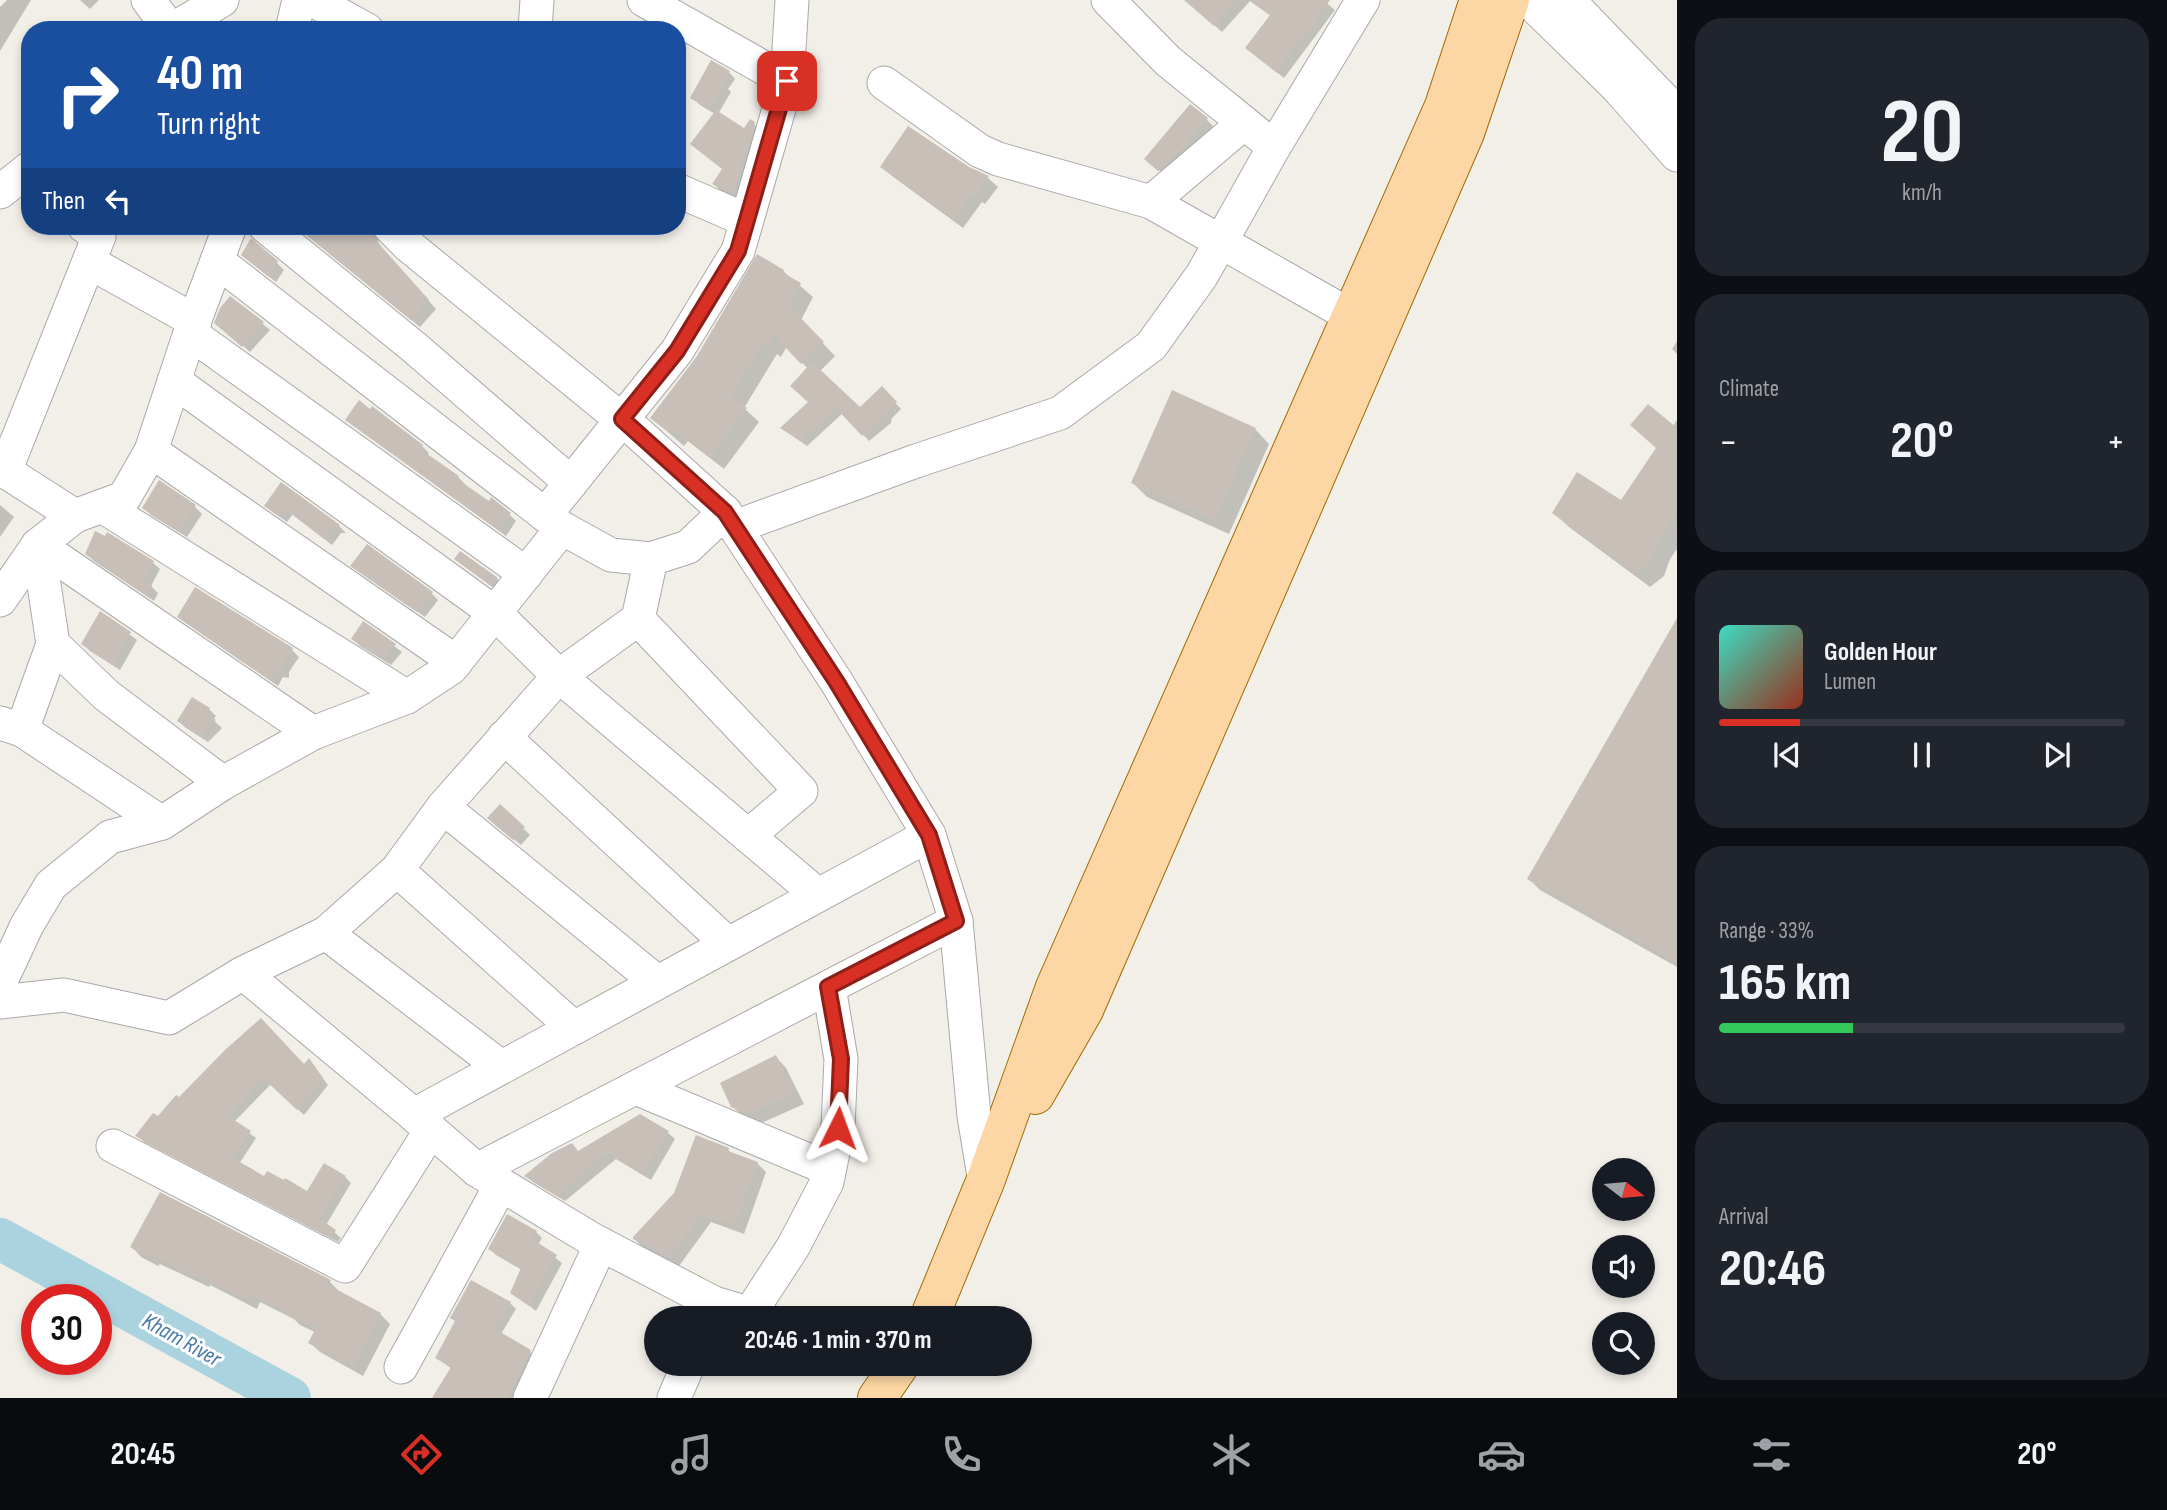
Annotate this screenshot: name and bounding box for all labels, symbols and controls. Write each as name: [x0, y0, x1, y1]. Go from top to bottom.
text: 40 m: [157, 45, 243, 104]
icon: right: [42, 49, 133, 140]
pin: [757, 51, 817, 111]
icon: arrive: [768, 62, 806, 100]
text: 20: [1880, 79, 1964, 188]
text: Turn right: [157, 105, 261, 144]
text: km/h: [1902, 179, 1942, 207]
icon: left: [99, 182, 137, 220]
text: Then: [42, 186, 85, 217]
text: Climate: [1719, 375, 1779, 403]
text: 20°: [1890, 410, 1954, 473]
text: −: [1719, 420, 1738, 465]
text: +: [2106, 420, 2125, 465]
text: Golden Hour: [1824, 637, 1937, 668]
text: Lumen: [1824, 668, 1876, 696]
icon: previous: [1768, 736, 1806, 774]
icon: pause: [1903, 736, 1941, 774]
icon: next: [2038, 736, 2076, 774]
text: Range · 33%: [1719, 917, 1814, 945]
text: 165 km: [1719, 952, 1851, 1015]
position arrow: [801, 1091, 875, 1165]
north arrow: [1592, 1158, 1656, 1222]
map controls: [1592, 1158, 1655, 1375]
text: Arrival: [1719, 1203, 1768, 1231]
button: sound: [1592, 1235, 1655, 1298]
text: 20:46: [1719, 1238, 1826, 1301]
speed limit sign: 30: [21, 1284, 112, 1375]
water label: Kham River: [137, 1307, 227, 1374]
button: search: [1592, 1312, 1655, 1375]
text: 20:46 · 1 min · 370 m: [744, 1325, 932, 1356]
icon: directions: [397, 1430, 446, 1479]
icon: music: [667, 1430, 716, 1479]
icon: phone: [937, 1430, 986, 1479]
icon: climate: [1207, 1430, 1256, 1479]
icon: car: [1477, 1430, 1526, 1479]
icon: filters: [1747, 1430, 1796, 1479]
text: 20:45: [111, 1435, 176, 1474]
text: 20°: [2017, 1435, 2056, 1474]

